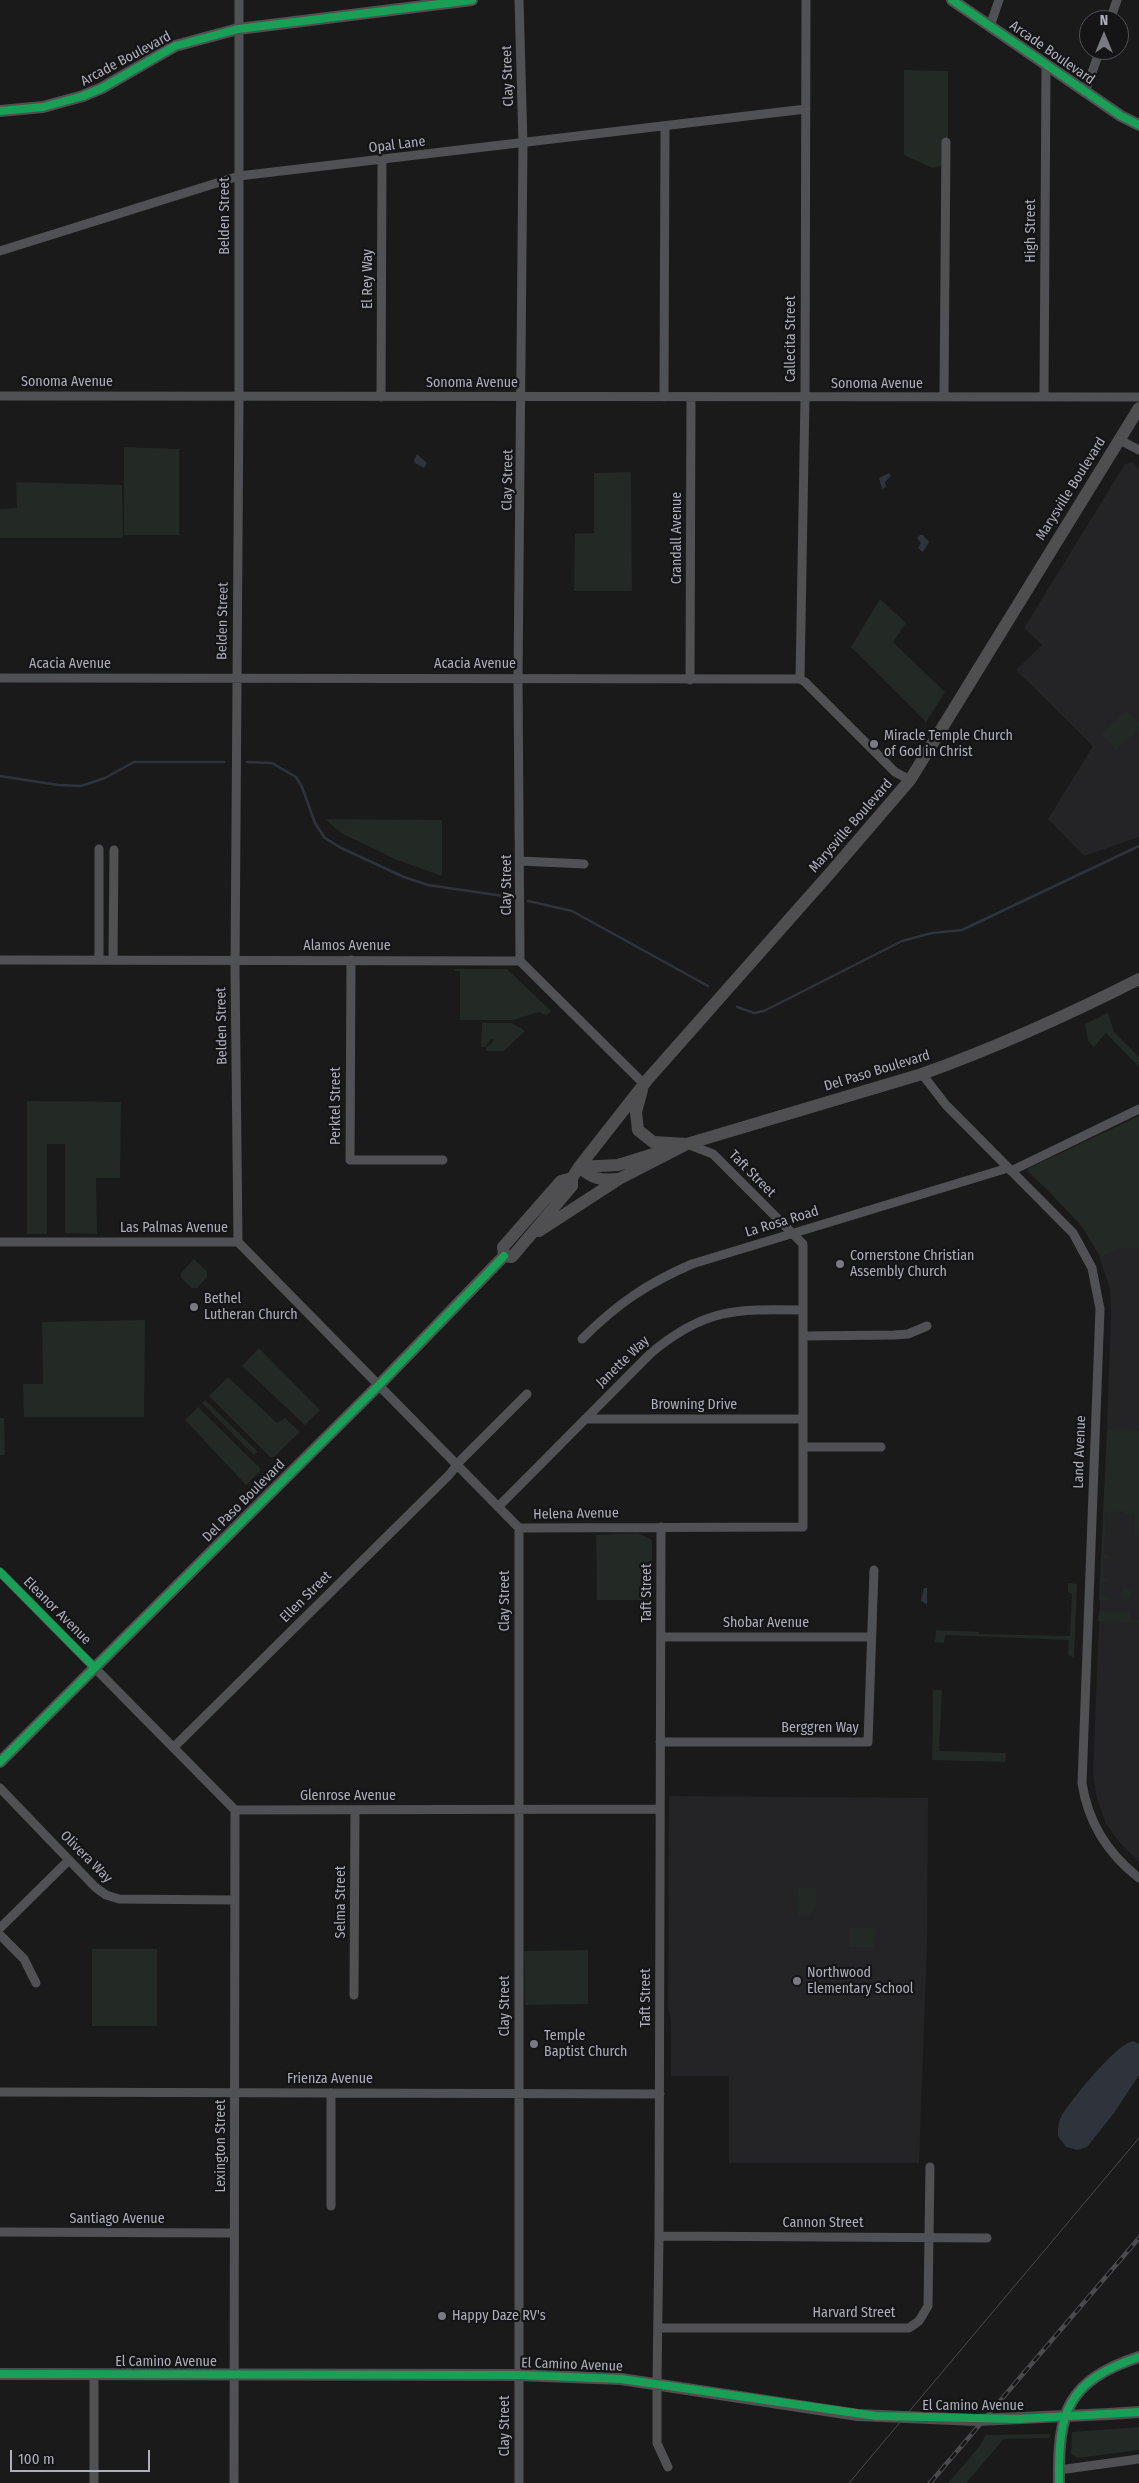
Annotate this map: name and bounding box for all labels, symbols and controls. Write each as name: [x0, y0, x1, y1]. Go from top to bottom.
north arrow: [1079, 10, 1129, 60]
text: N: [1100, 12, 1108, 29]
street label: Arcade Boulevard: [1006, 17, 1098, 89]
street label: Arcade Boulevard: [78, 28, 174, 90]
street label: Clay Street: [499, 45, 517, 107]
street label: Opal Lane: [368, 133, 426, 157]
street label: Belden Street: [217, 177, 233, 255]
street label: High Street: [1023, 199, 1039, 263]
street label: El Rey Way: [360, 249, 376, 309]
street label: Callecita Street: [783, 296, 799, 382]
street label: Sonoma Avenue: [21, 374, 113, 390]
street label: Sonoma Avenue: [426, 375, 518, 391]
street label: Sonoma Avenue: [831, 376, 923, 392]
street label: Marysville Boulevard: [1032, 434, 1110, 544]
street label: Clay Street: [499, 449, 517, 511]
street label: Crandall Avenue: [669, 492, 685, 584]
street label: Belden Street: [214, 582, 232, 660]
street label: Acacia Avenue: [29, 656, 111, 672]
street label: Acacia Avenue: [434, 656, 516, 672]
place label: Miracle Temple Church of God in Christ: [884, 728, 1013, 760]
marker: Miracle Temple Church of God in Christ: [868, 738, 880, 750]
street label: Marysville Boulevard: [806, 776, 896, 876]
street label: Clay Street: [499, 854, 515, 916]
street label: Alamos Avenue: [303, 938, 391, 954]
street label: Belden Street: [213, 987, 231, 1065]
street label: Del Paso Boulevard: [822, 1047, 932, 1095]
street label: Perktel Street: [328, 1067, 344, 1145]
street label: Taft Street: [725, 1147, 779, 1201]
street label: La Rosa Road: [743, 1203, 821, 1241]
street label: Las Palmas Avenue: [120, 1220, 228, 1236]
place label: Cornerstone Christian Assembly Church: [850, 1248, 974, 1280]
marker: Cornerstone Christian Assembly Church: [834, 1258, 846, 1270]
place label: Bethel Lutheran Church: [204, 1291, 298, 1324]
marker: Bethel Lutheran Church: [188, 1301, 200, 1313]
street label: Janette Way: [593, 1333, 653, 1391]
street label: Browning Drive: [651, 1397, 737, 1413]
street label: Land Avenue: [1070, 1415, 1090, 1489]
street label: Del Paso Boulevard: [199, 1456, 289, 1546]
street label: Helena Avenue: [533, 1505, 619, 1523]
street label: Taft Street: [639, 1563, 655, 1623]
street label: Ellen Street: [277, 1568, 335, 1626]
street label: Clay Street: [497, 1570, 513, 1632]
street label: Eleanor Avenue: [20, 1574, 94, 1648]
street label: Shobar Avenue: [723, 1615, 809, 1631]
street label: Berggren Way: [781, 1720, 859, 1736]
street label: Glenrose Avenue: [300, 1788, 396, 1804]
street label: Olivera Way: [56, 1827, 116, 1887]
street label: Selma Street: [333, 1866, 349, 1938]
place label: Northwood Elementary School: [807, 1965, 914, 1998]
street label: Taft Street: [638, 1968, 654, 2028]
street label: Clay Street: [497, 1975, 513, 2037]
marker: Northwood Elementary School: [791, 1975, 803, 1987]
place label: Temple Baptist Church: [544, 2028, 627, 2060]
marker: Temple Baptist Church: [528, 2038, 540, 2050]
street label: Frienza Avenue: [287, 2071, 373, 2087]
street label: Lexington Street: [213, 2099, 229, 2193]
street label: Santiago Avenue: [69, 2211, 165, 2227]
street label: Cannon Street: [782, 2215, 864, 2231]
street label: Harvard Street: [813, 2305, 895, 2321]
place label: Happy Daze RV's: [452, 2308, 546, 2324]
marker: Happy Daze RV's: [436, 2310, 448, 2322]
street label: El Camino Avenue: [115, 2354, 217, 2370]
street label: El Camino Avenue: [521, 2355, 623, 2375]
street label: Clay Street: [497, 2395, 513, 2457]
street label: El Camino Avenue: [922, 2398, 1024, 2414]
scale bar: [12, 2440, 152, 2472]
text: 100 m: [18, 2450, 55, 2468]

